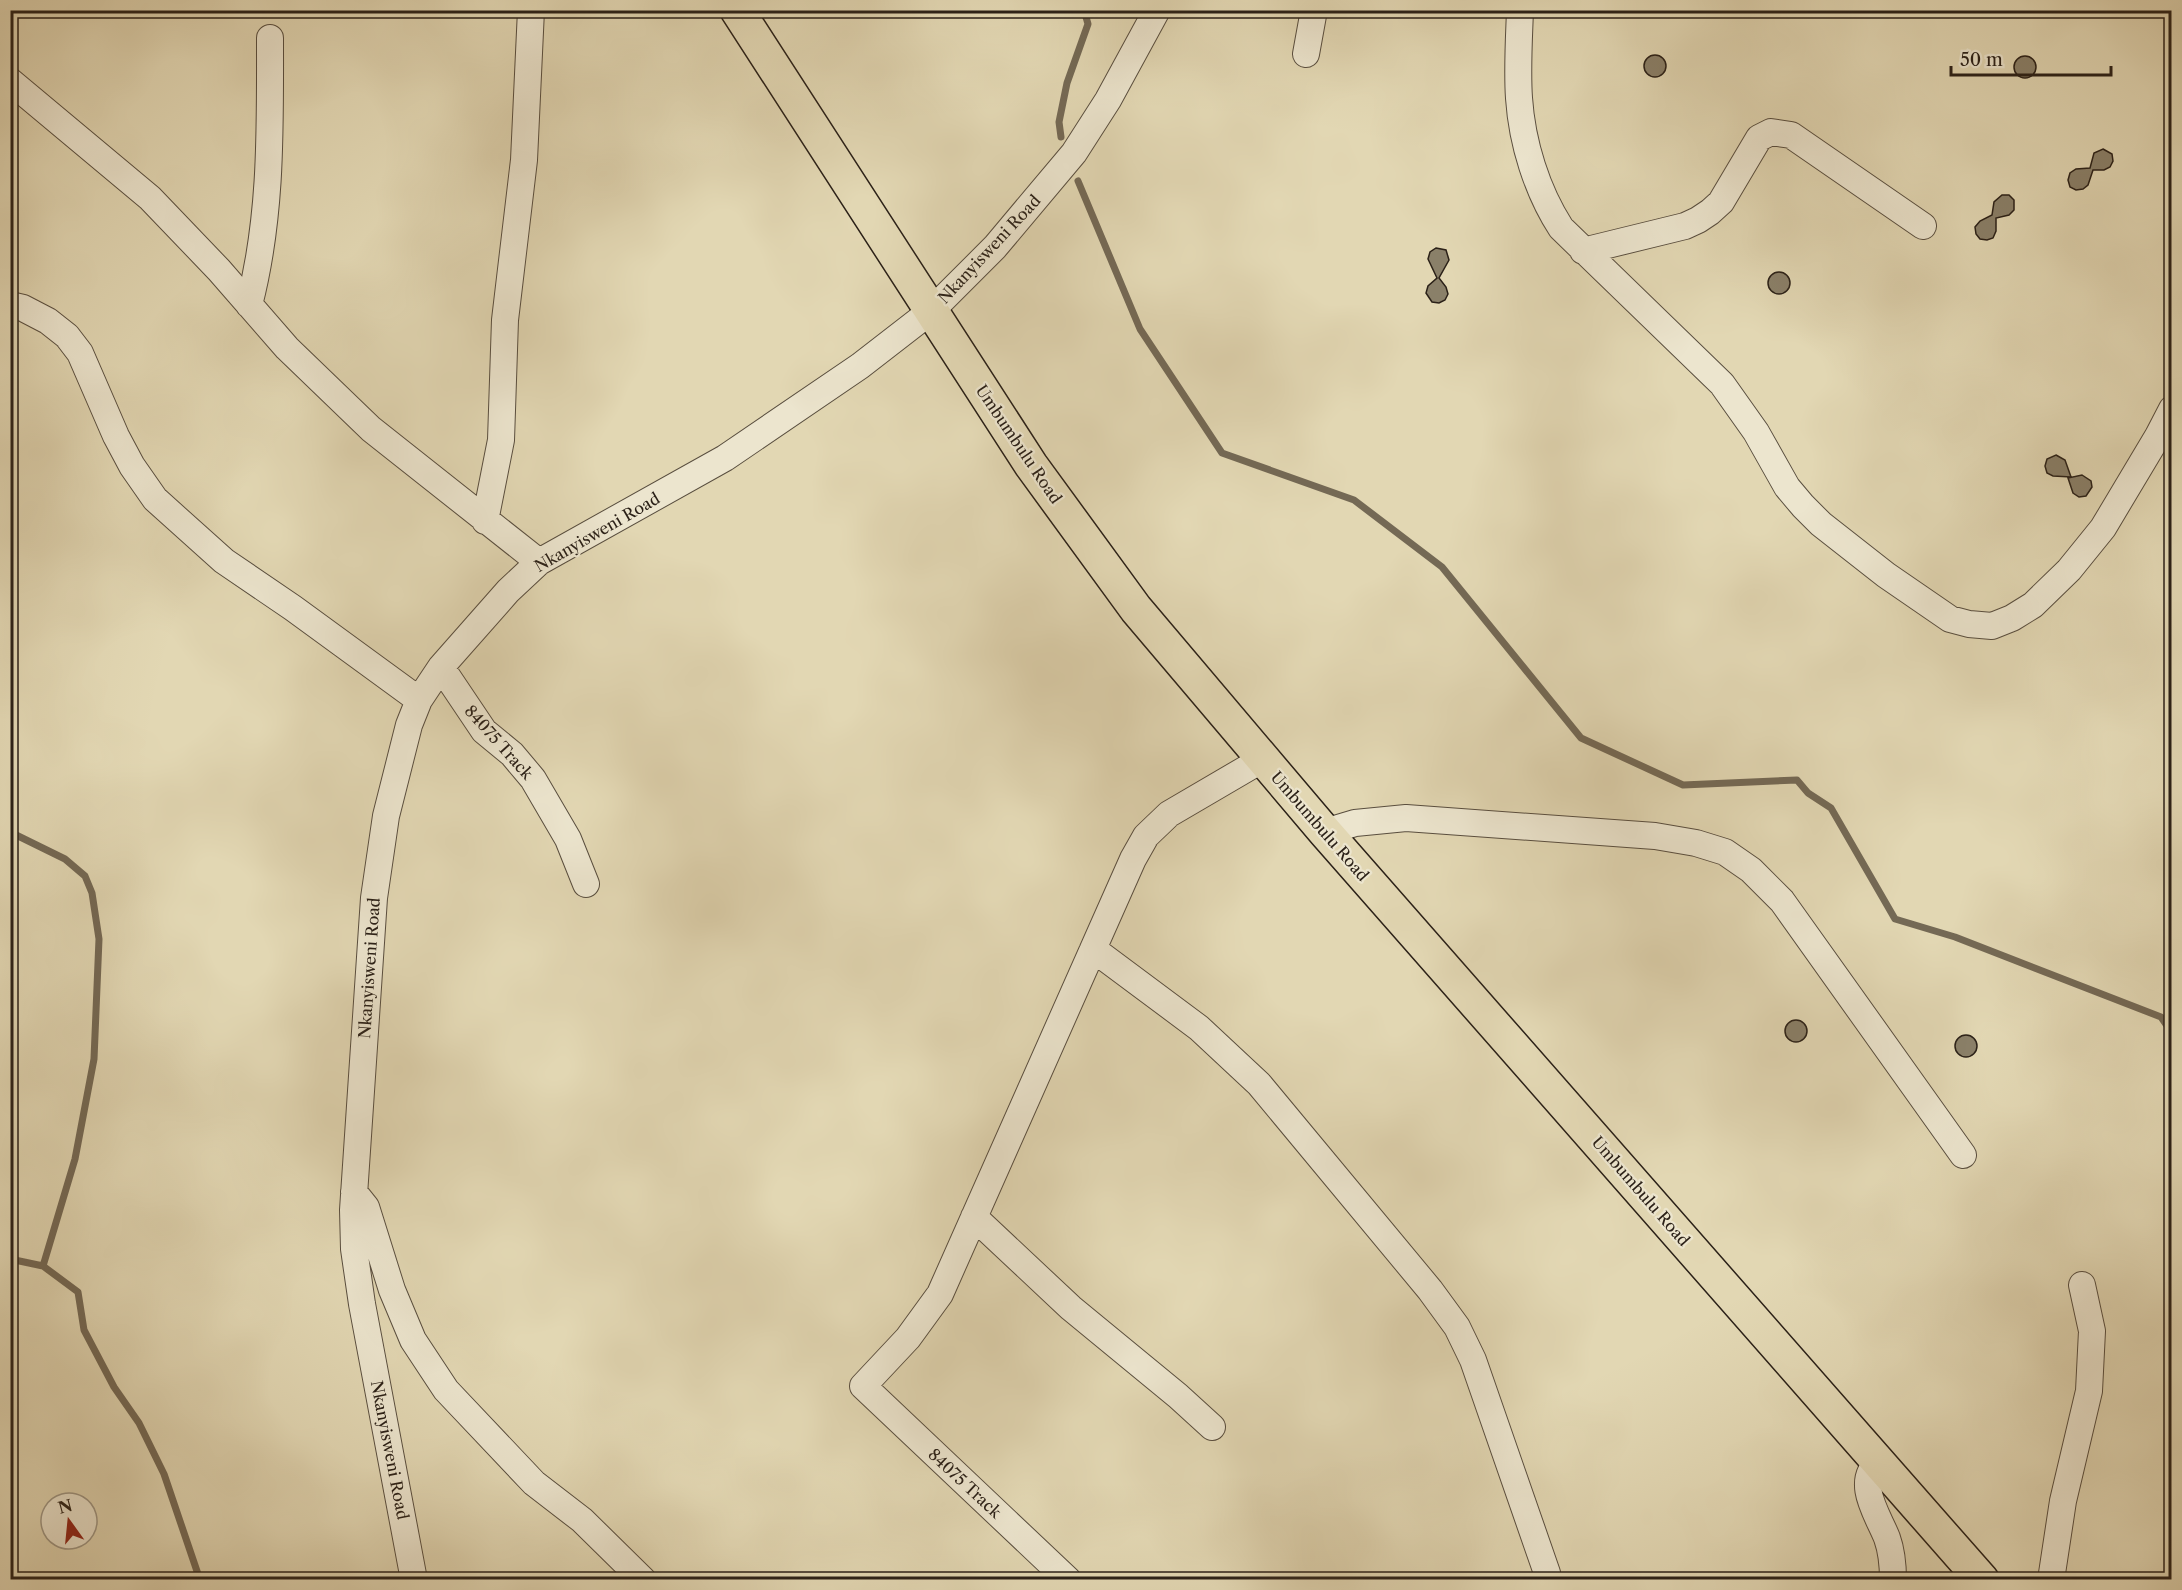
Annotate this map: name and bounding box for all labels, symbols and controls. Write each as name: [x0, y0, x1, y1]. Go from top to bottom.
scale bar: [1951, 39, 2112, 77]
text: 50 m: [1960, 49, 2003, 71]
street label: Nkanyisweni Road: [933, 190, 1045, 308]
street label: Umbumbulu Road: [972, 381, 1066, 507]
street label: Nkanyisweni Road: [531, 488, 663, 576]
street label: 84075 Track: [460, 701, 538, 784]
street label: Umbumbulu Road: [1267, 767, 1373, 885]
street label: Nkanyisweni Road: [354, 897, 384, 1039]
street label: Umbumbulu Road: [1588, 1132, 1694, 1250]
street label: Nkanyisweni Road: [367, 1379, 413, 1522]
street label: 84075 Track: [924, 1444, 1006, 1523]
north arrow: [39, 1491, 99, 1551]
text: N: [56, 1495, 75, 1518]

